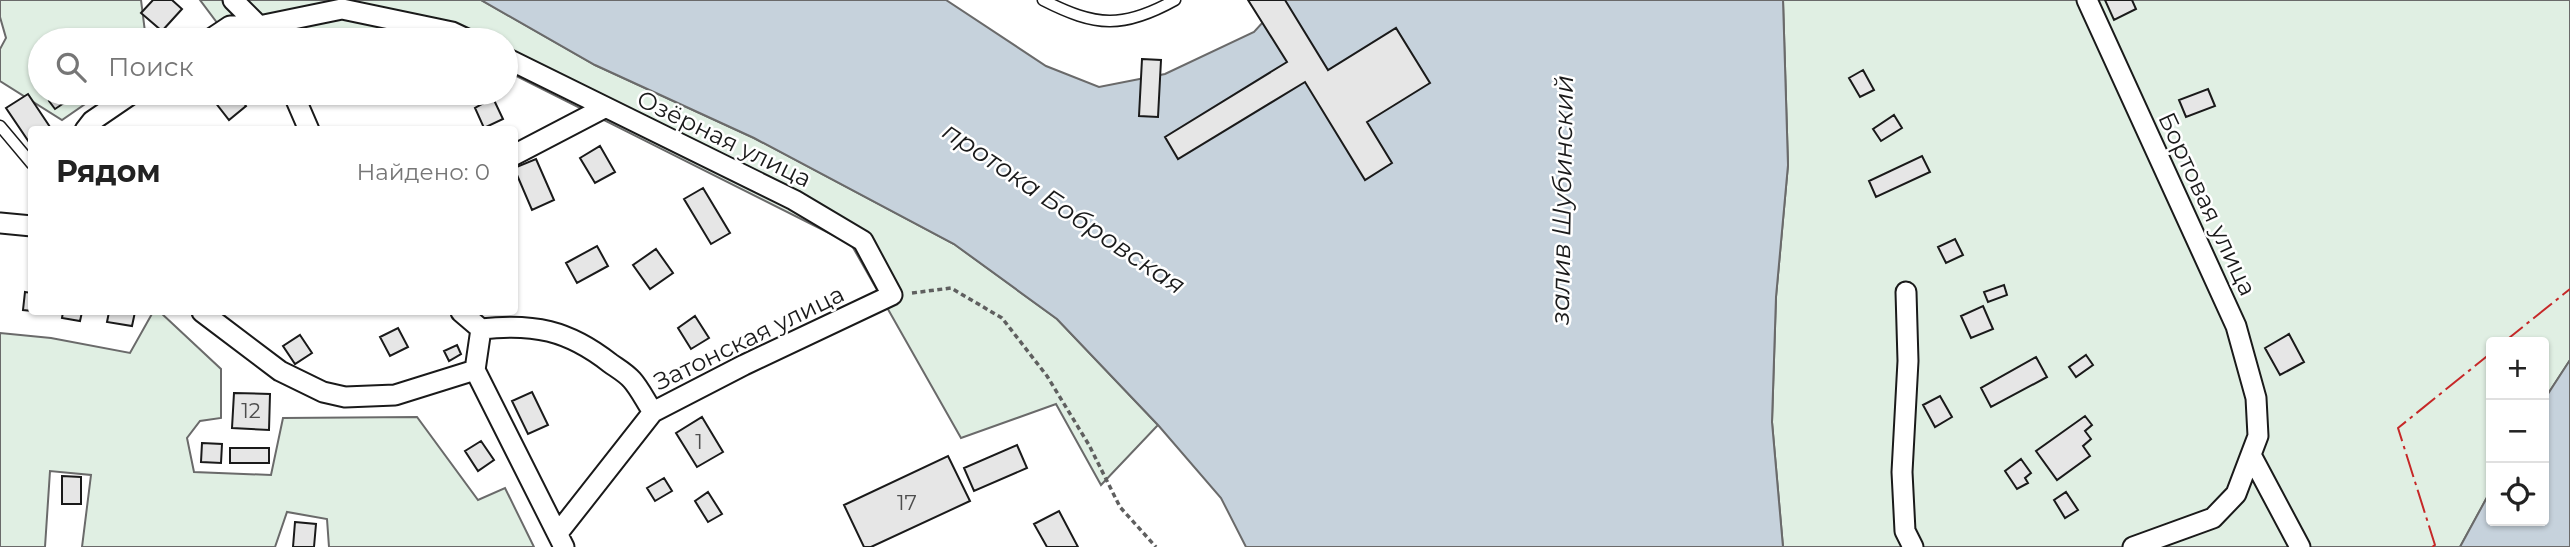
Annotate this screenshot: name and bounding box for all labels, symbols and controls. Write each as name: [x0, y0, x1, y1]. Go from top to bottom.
search box: [28, 28, 518, 105]
icon: search: [52, 48, 90, 86]
text: Поиск: [108, 51, 194, 83]
water label: залив Шубинский: [1544, 75, 1580, 326]
street label: Озёрная улица: [632, 84, 816, 193]
street label: Бортовая улица: [2152, 107, 2263, 300]
water label: протока Бобровская: [936, 115, 1192, 301]
text: Рядом: [56, 153, 161, 190]
text: Найдено: 0: [356, 158, 490, 186]
street label: Затонская улица: [649, 279, 849, 396]
map controls: [2486, 337, 2549, 526]
button: +: [2486, 337, 2549, 400]
house number: 12: [241, 398, 261, 423]
button: −: [2486, 400, 2549, 463]
house number: 1: [695, 429, 703, 454]
button: locate: [2486, 463, 2549, 526]
house number: 17: [897, 490, 917, 515]

